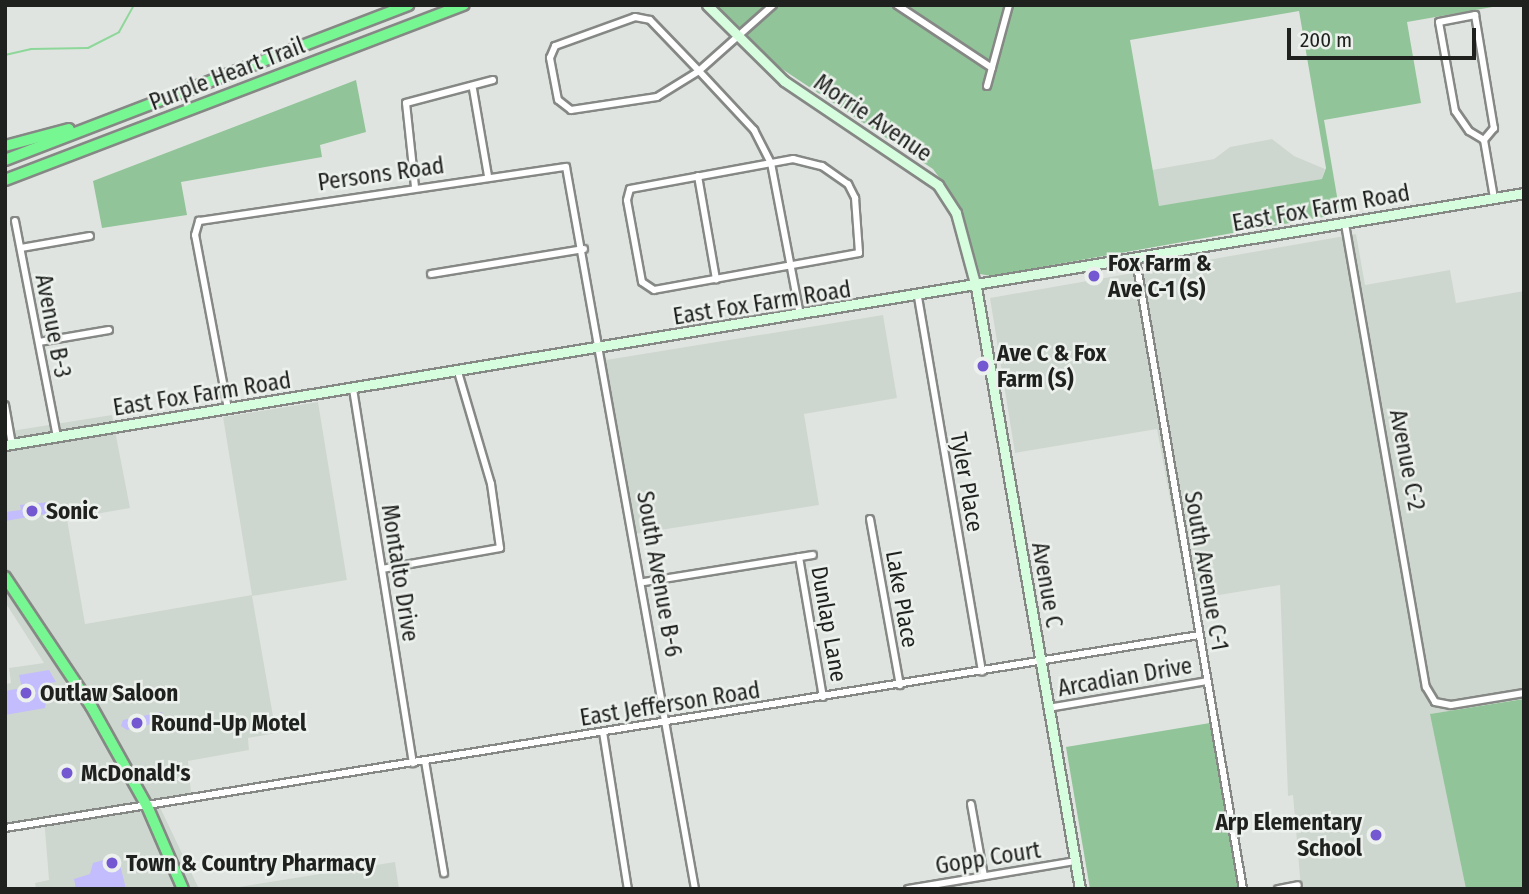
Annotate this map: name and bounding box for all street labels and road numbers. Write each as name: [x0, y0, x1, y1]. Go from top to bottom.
street label: Purple Heart Trail: [145, 32, 309, 116]
street label: Morrie Avenue: [809, 68, 937, 168]
street label: Persons Road: [316, 151, 446, 197]
street label: East Fox Farm Road: [1230, 179, 1412, 237]
street label: Avenue B-3: [29, 272, 77, 380]
street label: East Fox Farm Road: [671, 275, 853, 331]
street label: East Fox Farm Road: [111, 366, 293, 422]
street label: Avenue C-2: [1384, 407, 1430, 513]
street label: Tyler Place: [945, 430, 989, 534]
street label: South Avenue B-6: [631, 489, 687, 659]
street label: South Avenue C-1: [1178, 489, 1234, 653]
street label: Montalto Drive: [376, 502, 424, 644]
street label: Avenue C: [1026, 540, 1068, 630]
street label: Lake Place: [880, 548, 924, 650]
street label: Dunlap Lane: [805, 564, 853, 684]
street label: Arcadian Drive: [1056, 652, 1194, 702]
street label: East Jefferson Road: [578, 676, 762, 732]
street label: Gopp Court: [933, 836, 1043, 880]

